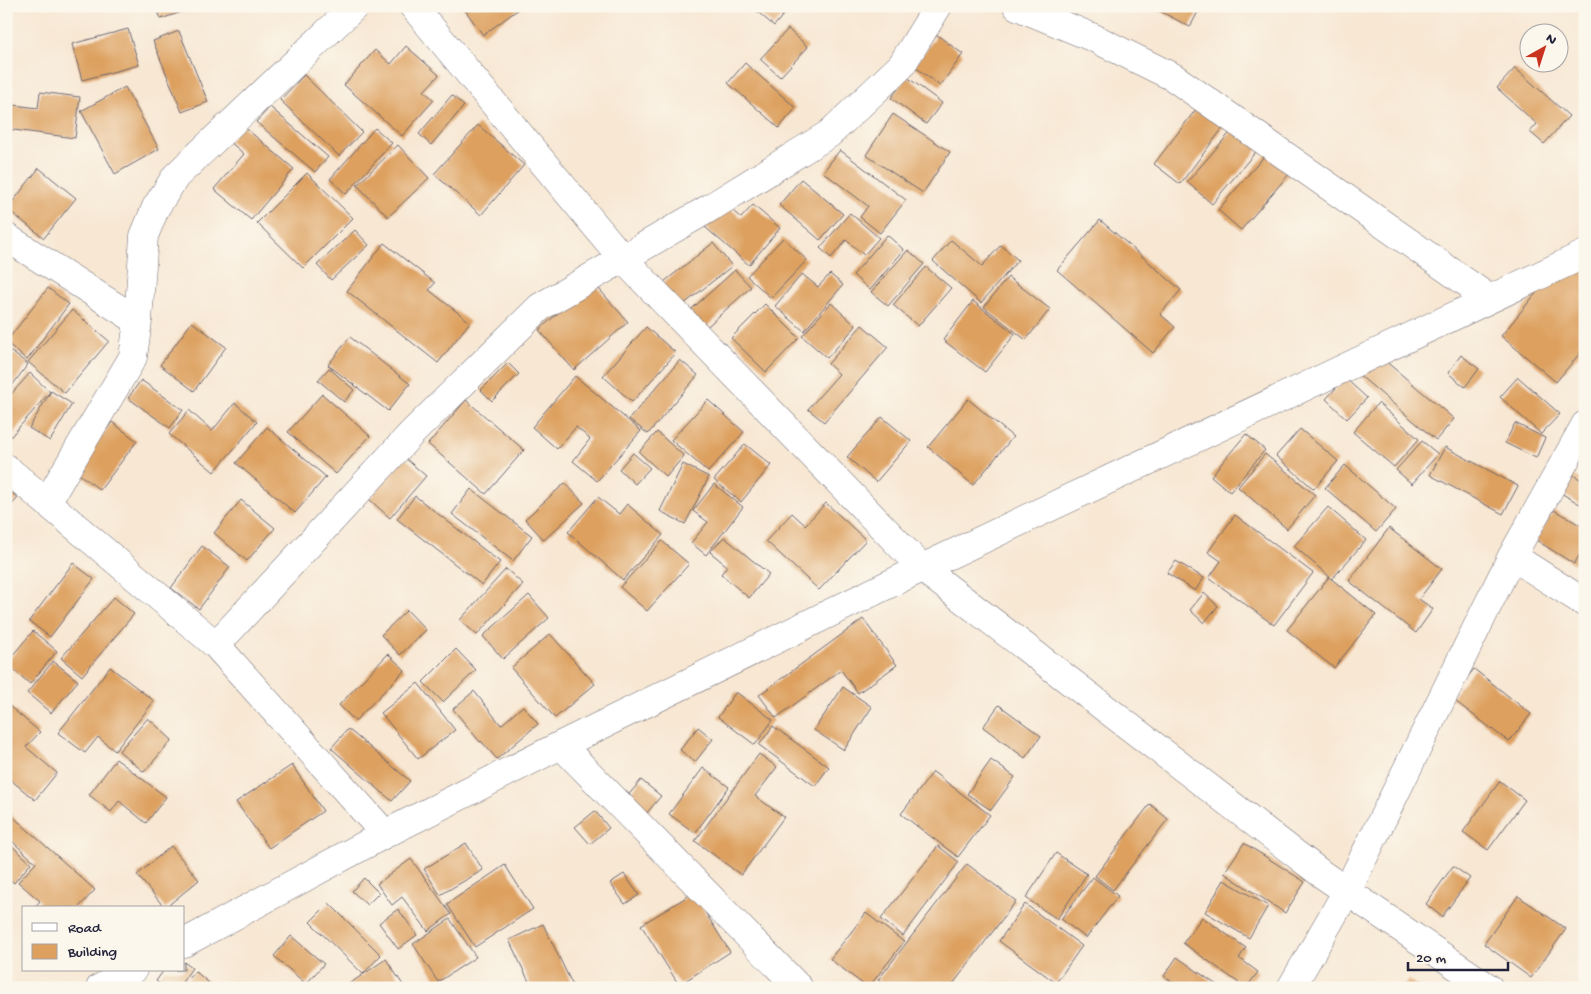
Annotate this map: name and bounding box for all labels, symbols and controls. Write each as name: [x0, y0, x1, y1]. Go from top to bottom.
north arrow: [1518, 22, 1568, 72]
text: N: [1542, 30, 1560, 49]
legend: [22, 906, 185, 972]
text: Road: [68, 920, 102, 938]
scale bar: [1408, 939, 1508, 971]
text: Building: [67, 944, 117, 962]
text: 20 m: [1416, 950, 1446, 968]

